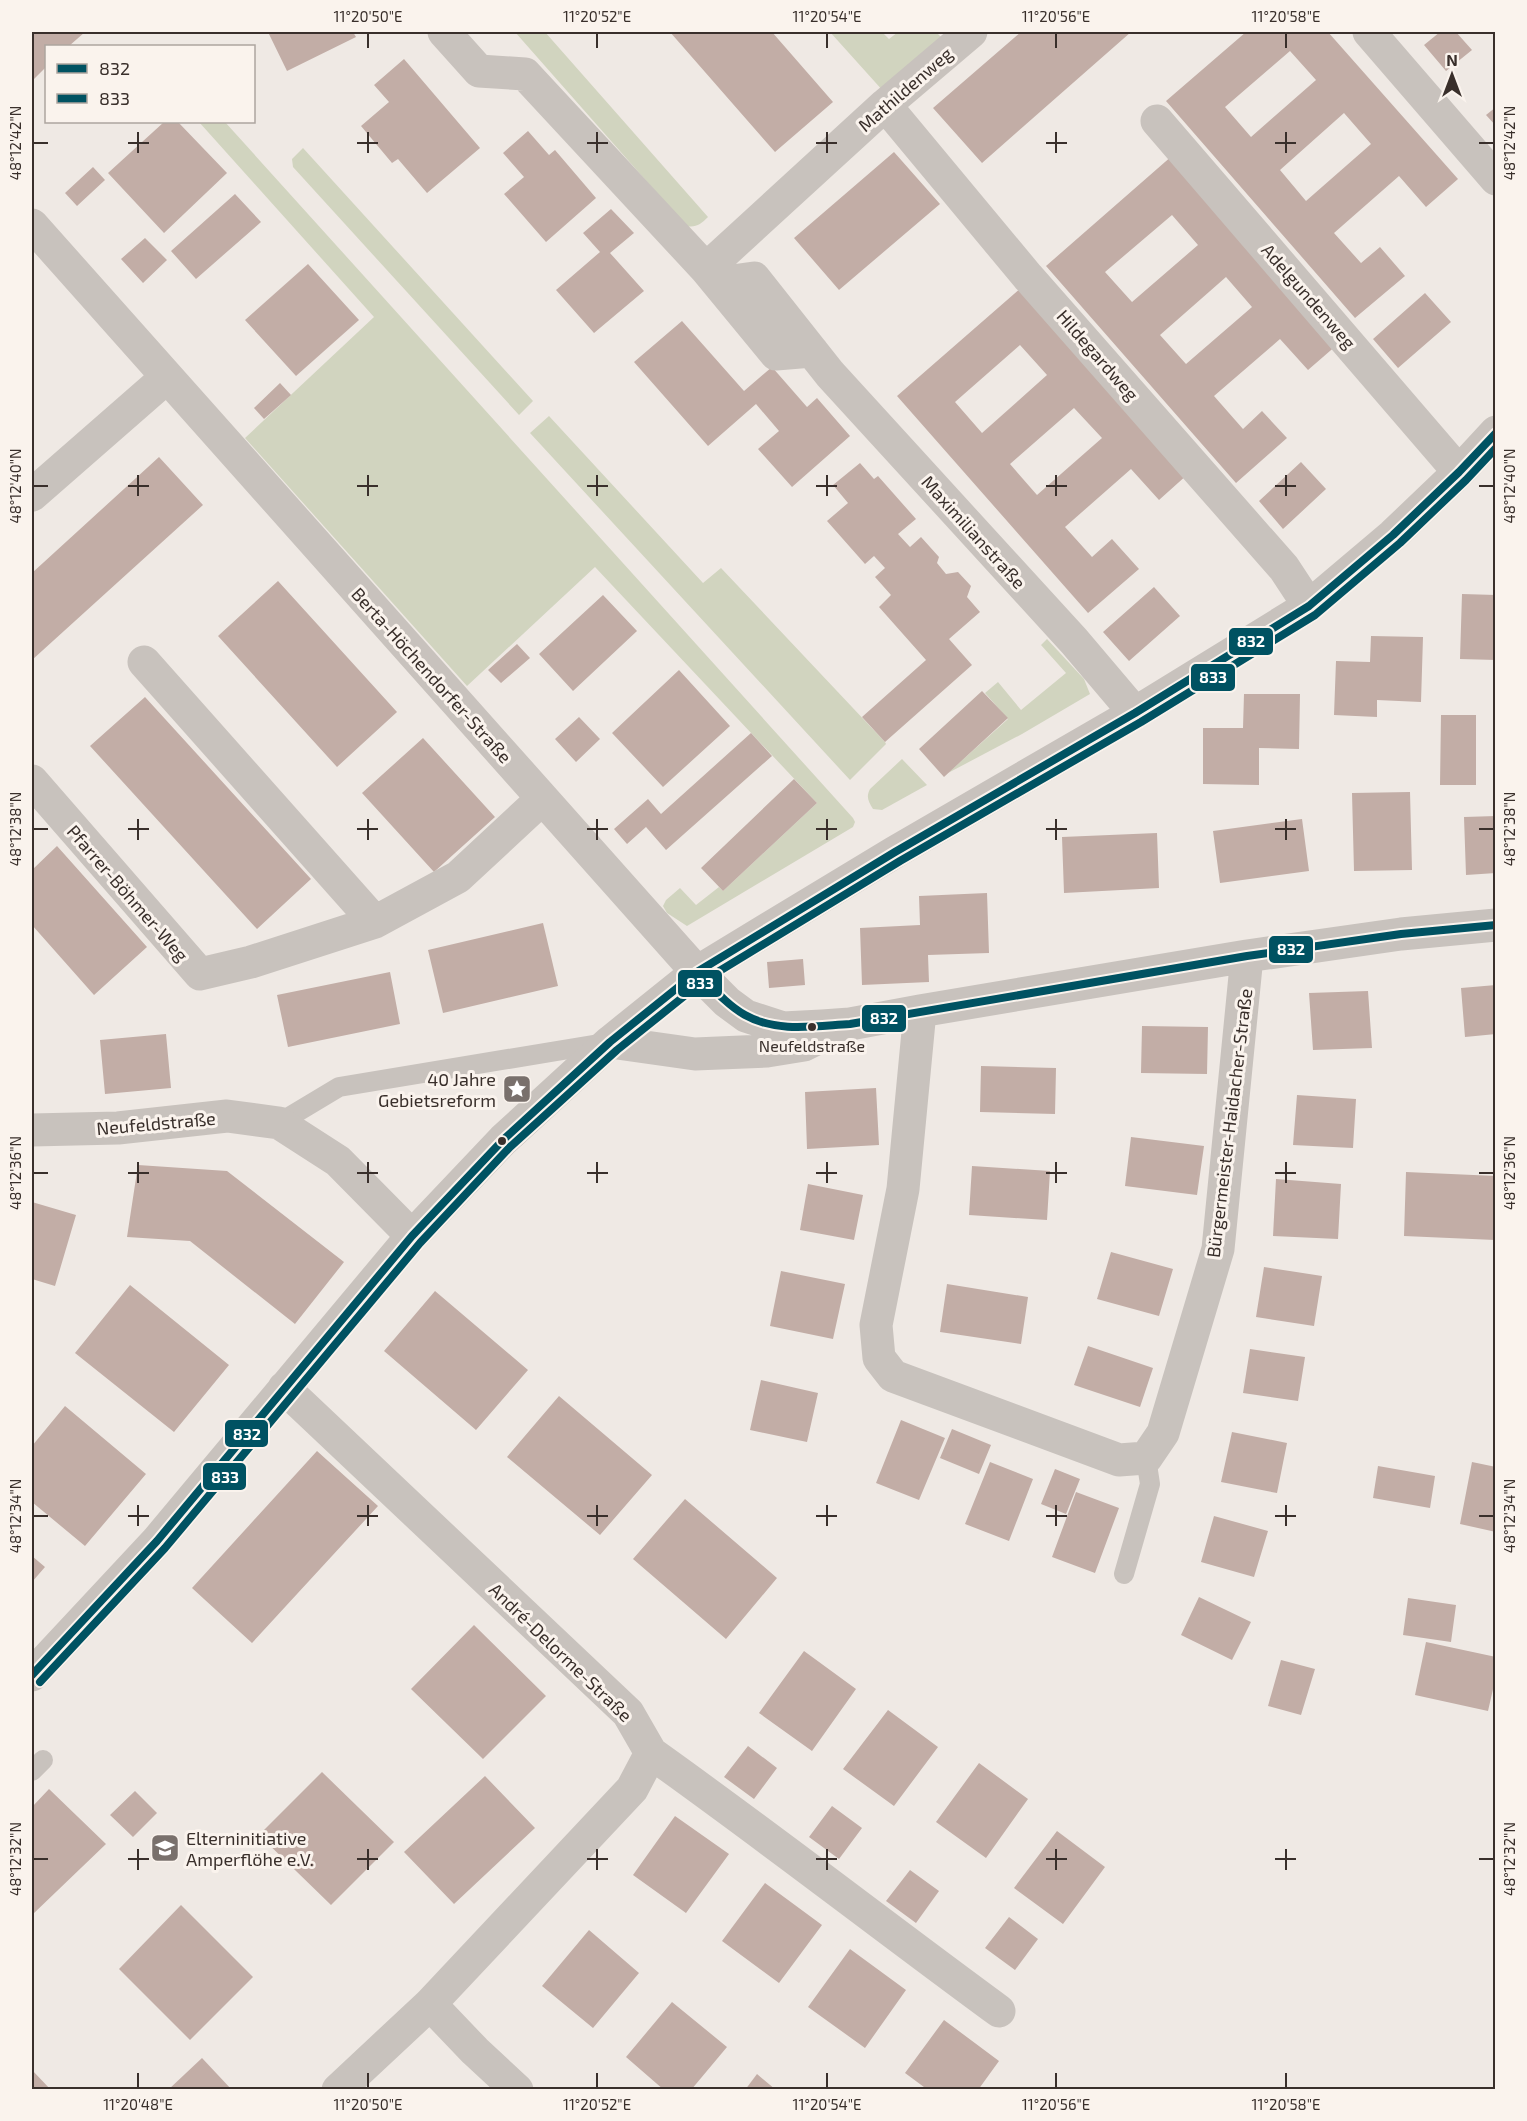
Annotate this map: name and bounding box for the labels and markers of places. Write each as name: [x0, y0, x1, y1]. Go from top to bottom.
marker: Neufeldstraße: [806, 1021, 818, 1033]
place label: Neufeldstraße: [759, 1036, 865, 1055]
place label: 40 Jahre Gebietsreform: [378, 1068, 496, 1111]
place icon: 40 Jahre Gebietsreform: [501, 1073, 533, 1105]
unlabelled marker: [496, 1135, 508, 1147]
place label: Elterninitiative Amperflöhe e.V.: [186, 1827, 314, 1870]
school or university icon: Elterninitiative Amperflöhe e.V.: [149, 1832, 181, 1864]

